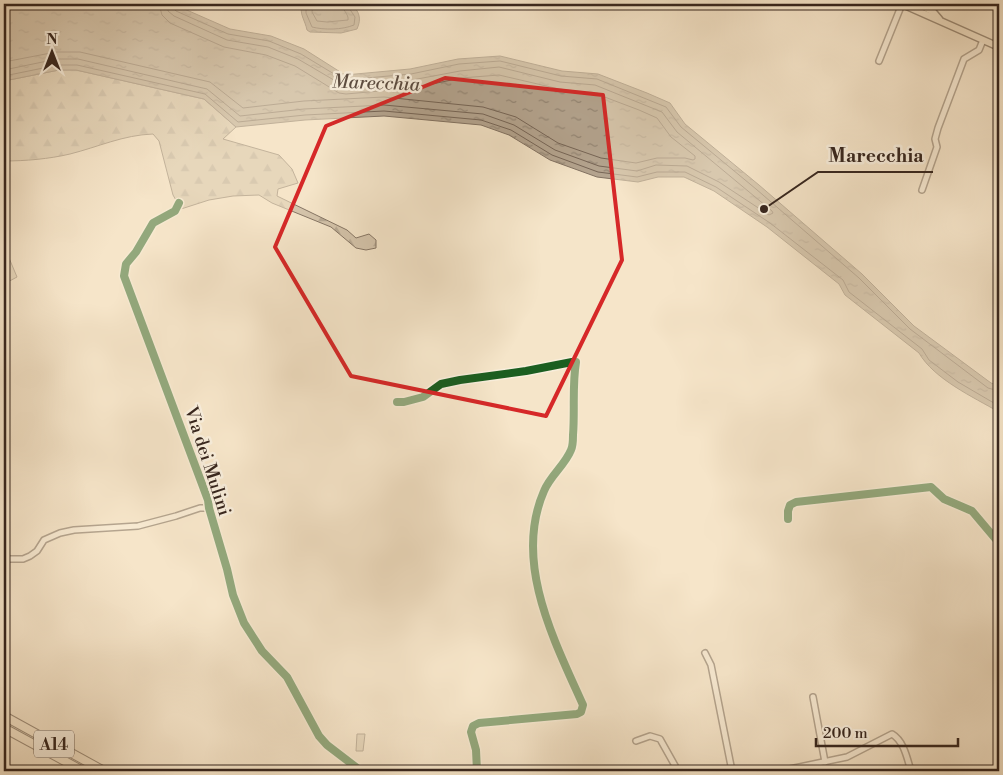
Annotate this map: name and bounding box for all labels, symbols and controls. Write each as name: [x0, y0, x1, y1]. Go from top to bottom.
north arrow: [28, 28, 78, 78]
text: N: [46, 31, 58, 49]
water label: Marecchia: [331, 69, 421, 97]
callout: Marecchia: [818, 138, 933, 172]
text: Marecchia: [828, 144, 924, 168]
street label: Via dei Mulini: [179, 403, 236, 519]
scale bar: [816, 715, 958, 747]
text: 200 m: [823, 724, 868, 743]
road number: A14: [34, 731, 74, 758]

